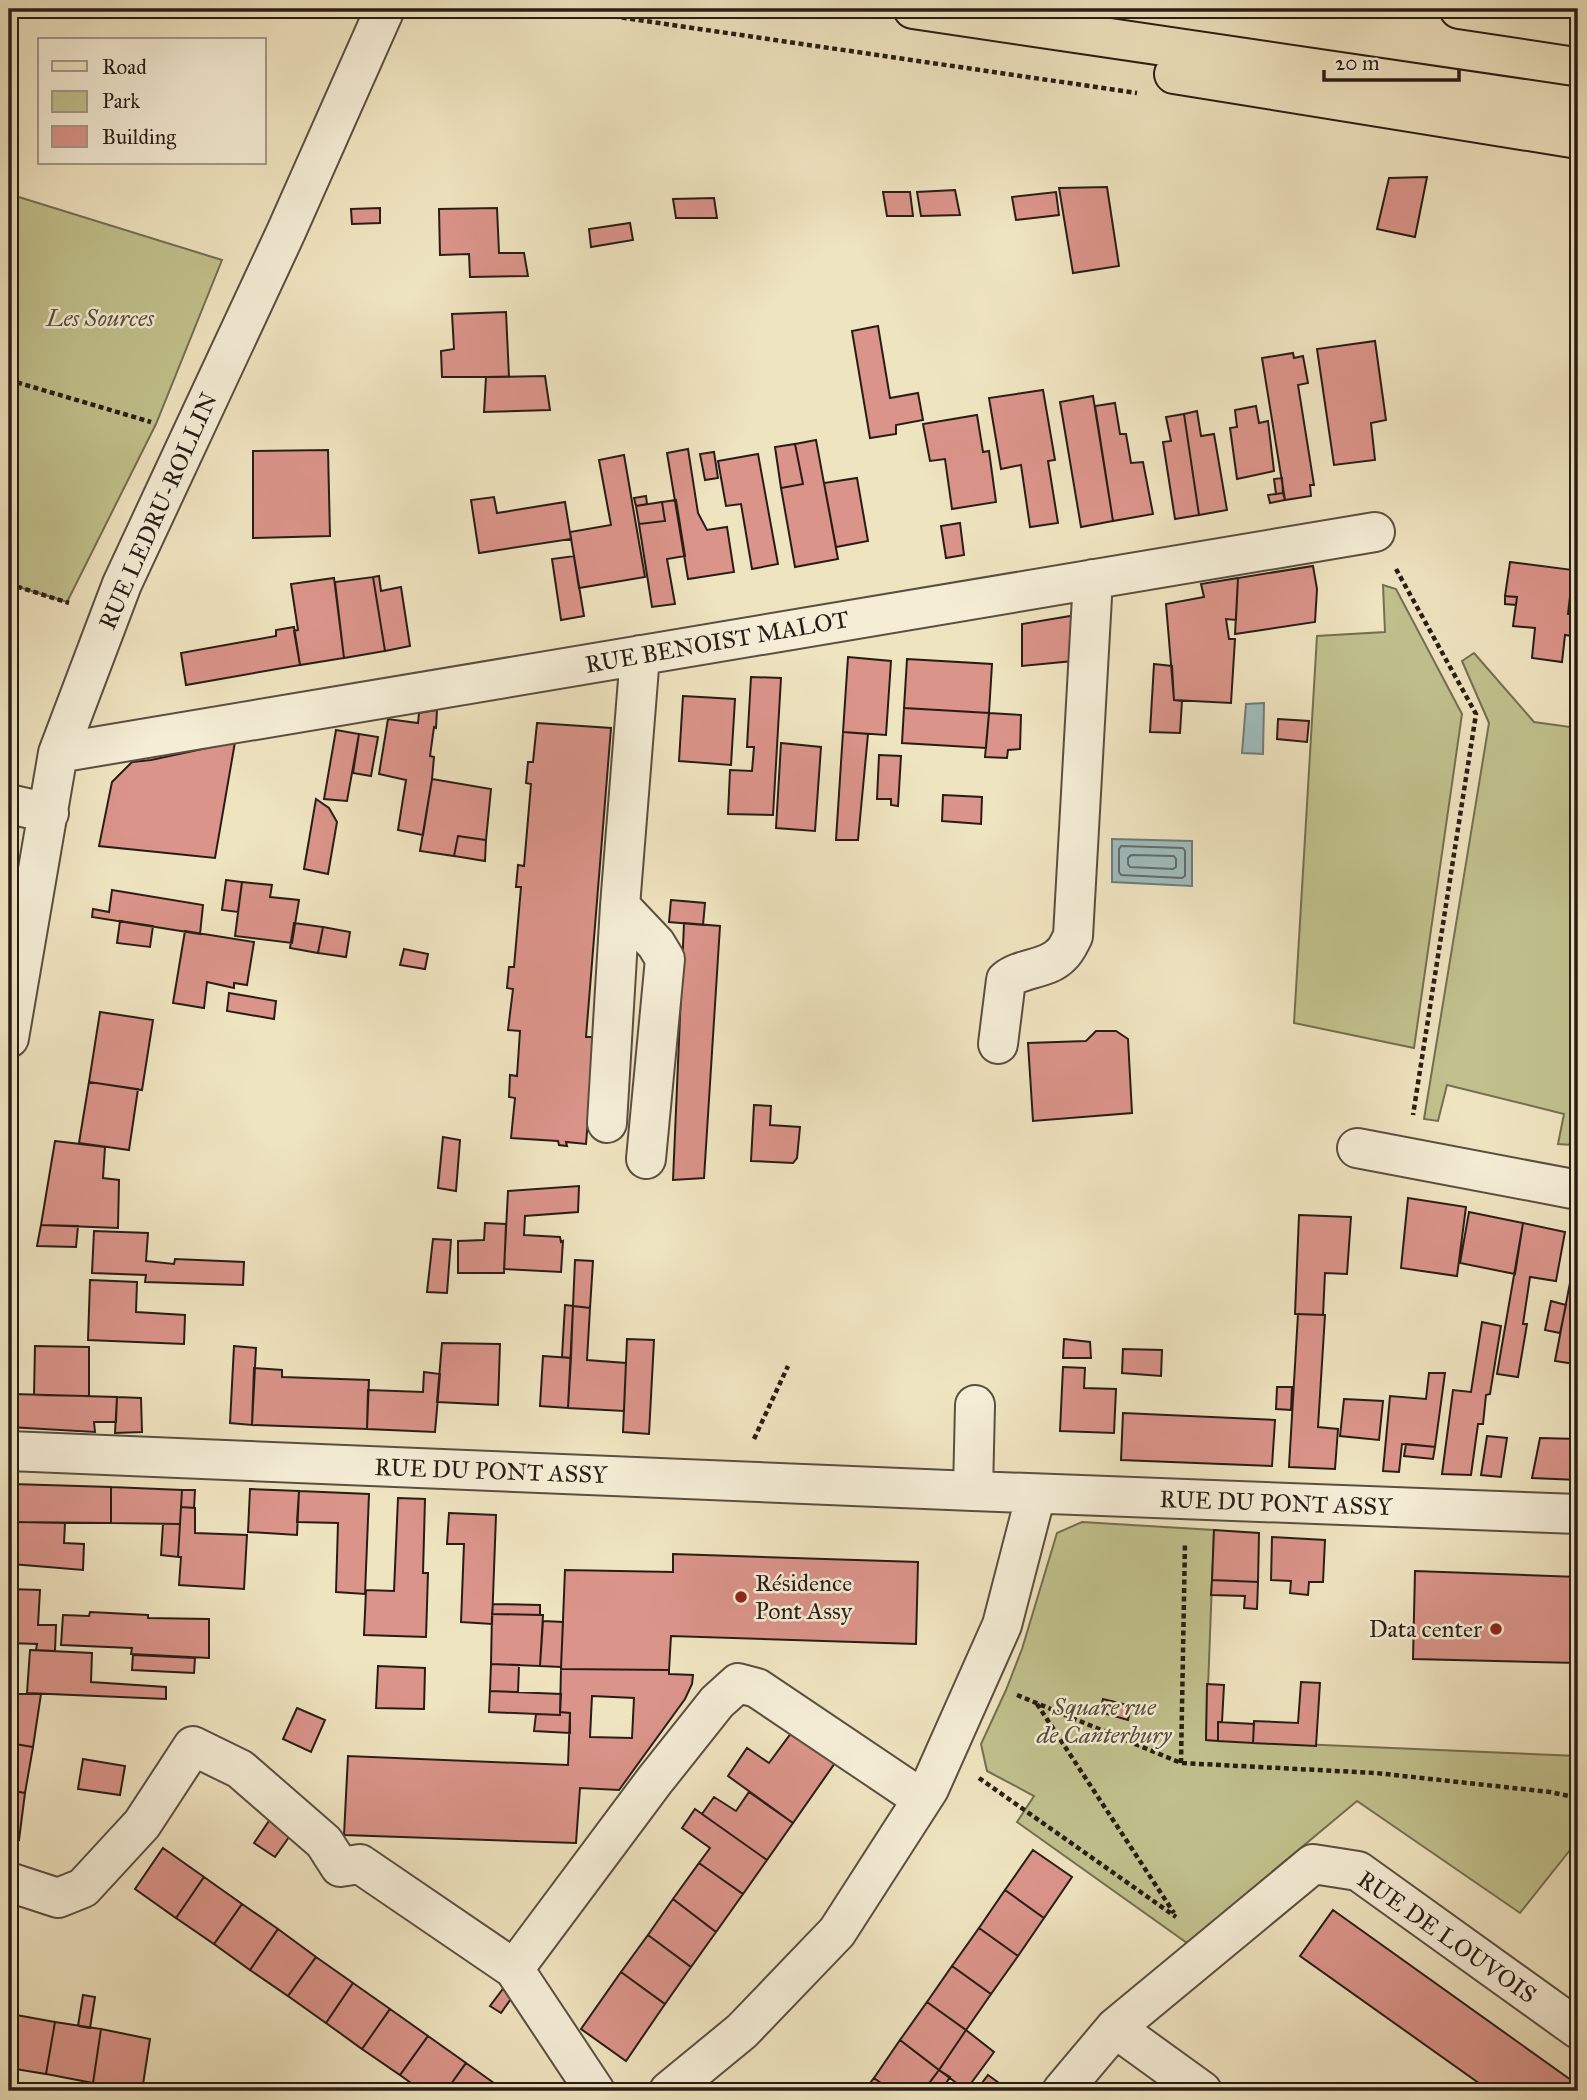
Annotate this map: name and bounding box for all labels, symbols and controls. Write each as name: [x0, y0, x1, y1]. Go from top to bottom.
legend: [38, 38, 266, 164]
scale bar: [1324, 38, 1459, 82]
text: 20 m: [1335, 50, 1380, 76]
text: Road: [102, 54, 147, 80]
text: Park: [102, 88, 140, 114]
text: Building: [102, 124, 176, 150]
park label: Les Sources: [45, 303, 155, 333]
street label: RUE LEDRU-ROLLIN: [92, 388, 224, 634]
street label: RUE BENOIST MALOT: [583, 604, 851, 680]
street label: RUE DU PONT ASSY: [374, 1452, 609, 1490]
street label: RUE DU PONT ASSY: [1159, 1484, 1394, 1522]
place label: Résidence Pont Assy: [755, 1568, 853, 1626]
marker: Résidence Pont Assy: [733, 1589, 749, 1605]
place label: Data center: [1369, 1614, 1482, 1644]
marker: Data center: [1488, 1621, 1504, 1637]
park label: Square rue de Canterbury: [1036, 1692, 1172, 1750]
street label: RUE DE LOUVOIS: [1352, 1864, 1542, 2010]

